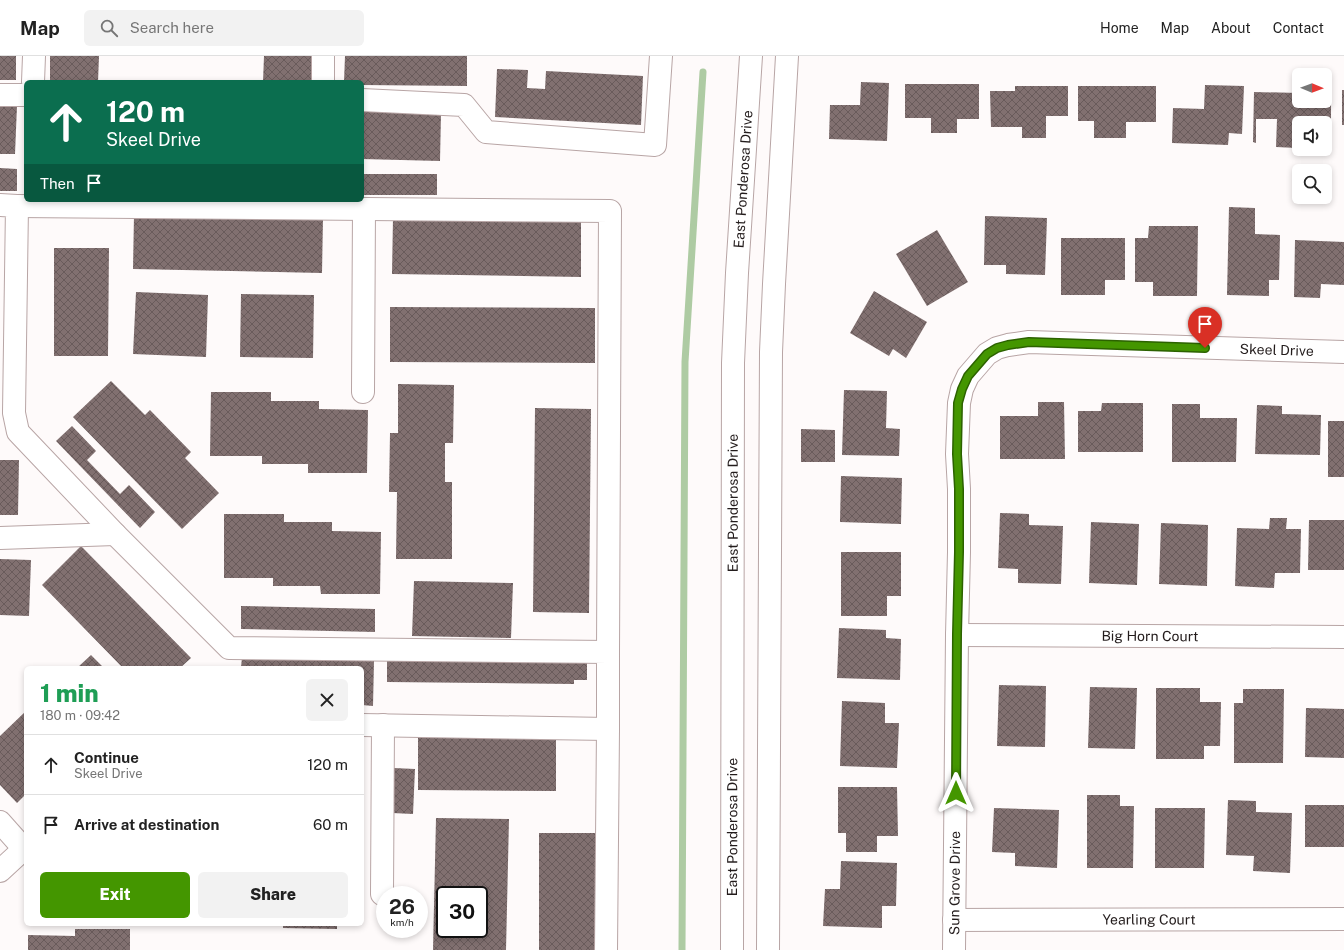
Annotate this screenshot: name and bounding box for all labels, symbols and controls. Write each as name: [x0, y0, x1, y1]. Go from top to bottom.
search box: [84, 10, 364, 46]
text: Map: [20, 17, 60, 39]
icon: search: [98, 17, 120, 39]
text: Search here: [130, 19, 214, 36]
text: Home: [1100, 20, 1139, 36]
text: Map: [1161, 20, 1189, 36]
text: About: [1211, 20, 1251, 36]
text: Contact: [1273, 20, 1324, 36]
north arrow: [1292, 68, 1332, 108]
map controls: [1292, 68, 1332, 204]
text: 120 m: [106, 95, 185, 128]
icon: ahead: [40, 96, 92, 148]
street label: East Ponderosa Drive: [731, 110, 755, 249]
button: sound: [1292, 116, 1332, 156]
text: Skeel Drive: [106, 129, 201, 150]
button: search: [1292, 164, 1332, 204]
icon: arrive: [83, 172, 105, 194]
text: Then: [40, 175, 75, 192]
pin: [1188, 307, 1222, 348]
icon: arrive: [1194, 313, 1216, 335]
street label: Skeel Drive: [1240, 341, 1314, 359]
street label: East Ponderosa Drive: [725, 434, 741, 572]
street label: Big Horn Court: [1101, 628, 1199, 644]
text: 1 min: [40, 679, 99, 707]
button: close: [306, 679, 348, 721]
text: 180 m · 09:42: [40, 708, 120, 723]
text: Continue: [74, 749, 139, 766]
icon: ahead: [40, 754, 62, 776]
text: 120 m: [307, 756, 348, 773]
street label: East Ponderosa Drive: [724, 758, 740, 896]
text: Skeel Drive: [74, 766, 143, 781]
position arrow: [935, 772, 977, 814]
icon: arrive: [40, 814, 62, 836]
text: Arrive at destination: [74, 816, 219, 833]
text: 60 m: [313, 816, 348, 833]
street label: Sun Grove Drive: [946, 831, 963, 935]
button: Exit: [40, 872, 190, 918]
button: Share: [198, 872, 348, 918]
speed limit sign: 30: [436, 886, 488, 938]
text: 26: [389, 895, 415, 919]
street label: Yearling Court: [1102, 911, 1196, 928]
text: km/h: [390, 916, 414, 928]

